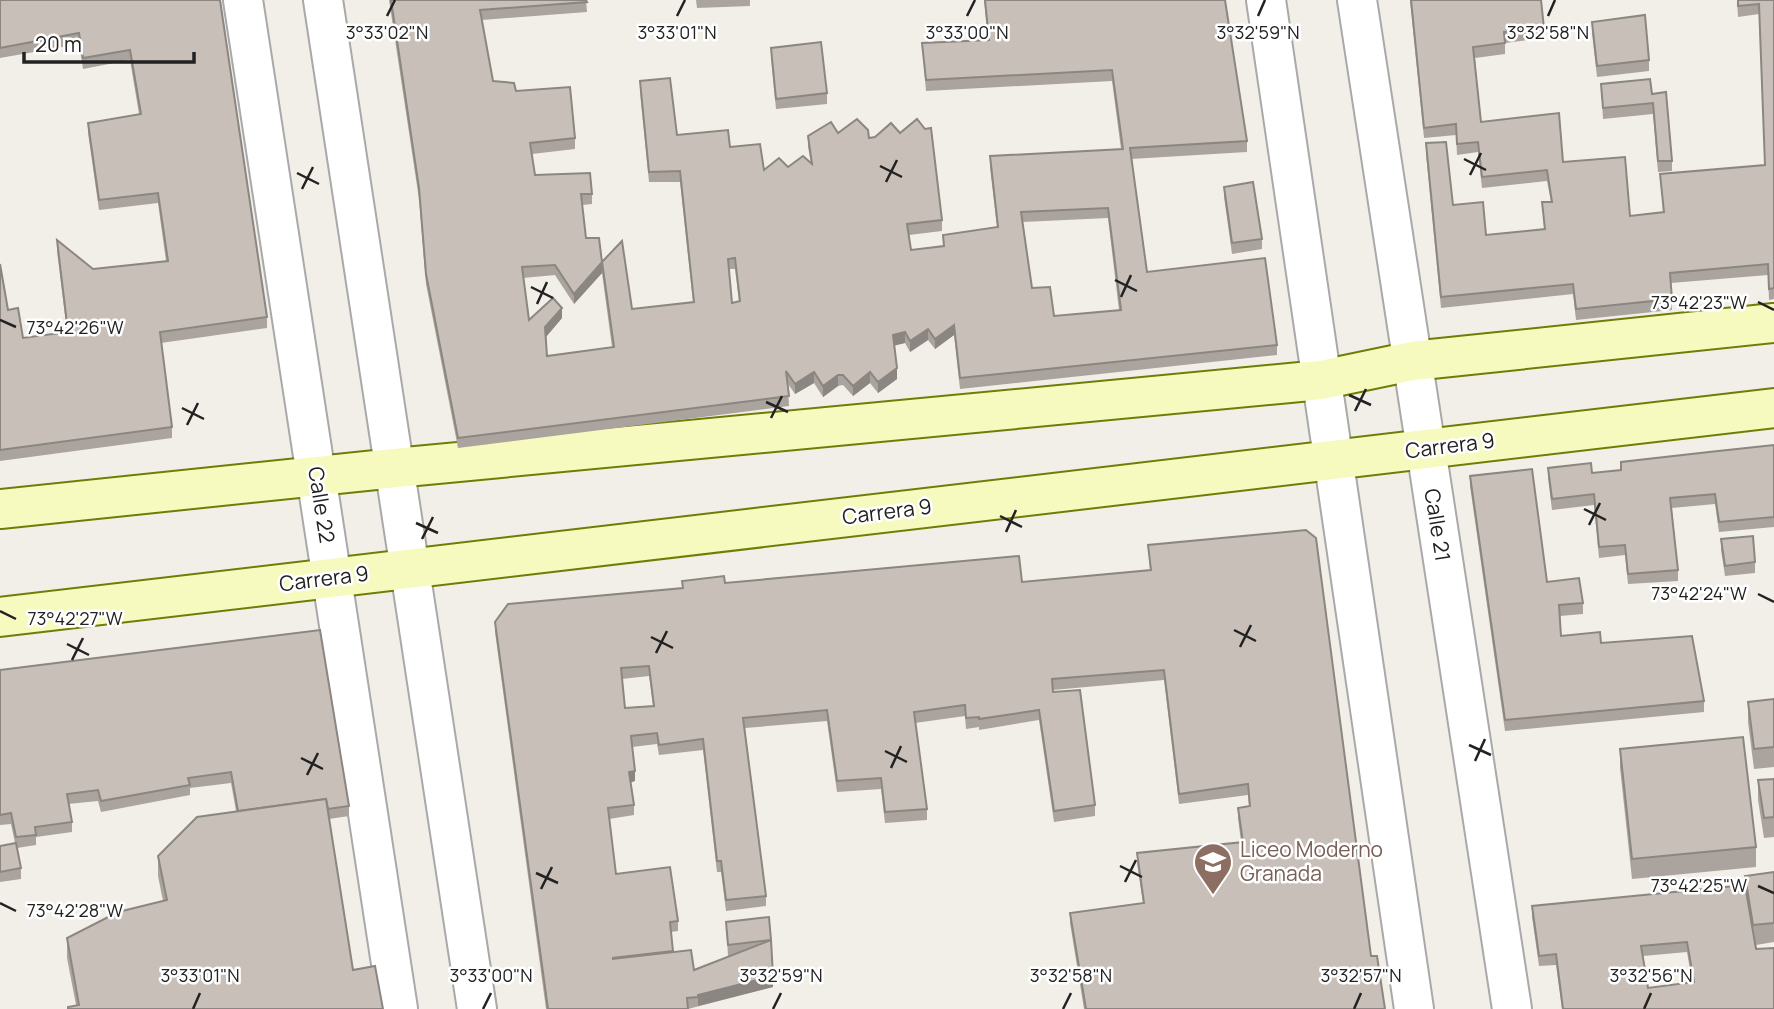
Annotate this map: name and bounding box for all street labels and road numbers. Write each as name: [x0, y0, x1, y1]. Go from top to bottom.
street label: Carrera 9: [1404, 426, 1496, 464]
street label: Calle 22: [302, 465, 342, 545]
street label: Calle 21: [1418, 487, 1458, 563]
street label: Carrera 9: [841, 492, 933, 530]
street label: Carrera 9: [278, 559, 370, 597]

